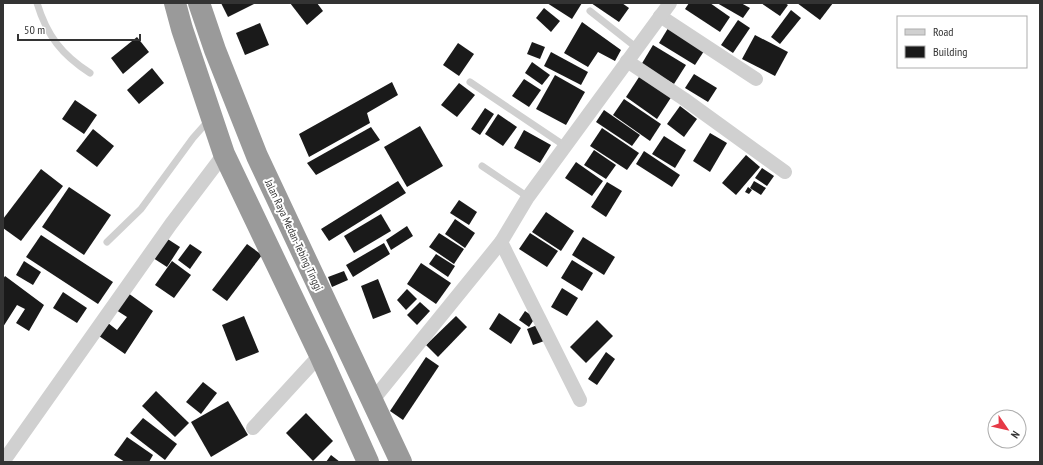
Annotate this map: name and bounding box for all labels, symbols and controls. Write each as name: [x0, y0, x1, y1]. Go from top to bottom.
scale bar: [18, 16, 140, 42]
legend: [897, 16, 1027, 68]
text: 50 m: [24, 22, 45, 37]
text: Road: [933, 24, 953, 39]
text: Building: [933, 44, 968, 59]
street label: Jalan Raya Medan-Tebing Tinggi: [262, 176, 326, 293]
north arrow: [987, 409, 1027, 449]
text: N: [1008, 428, 1023, 441]

